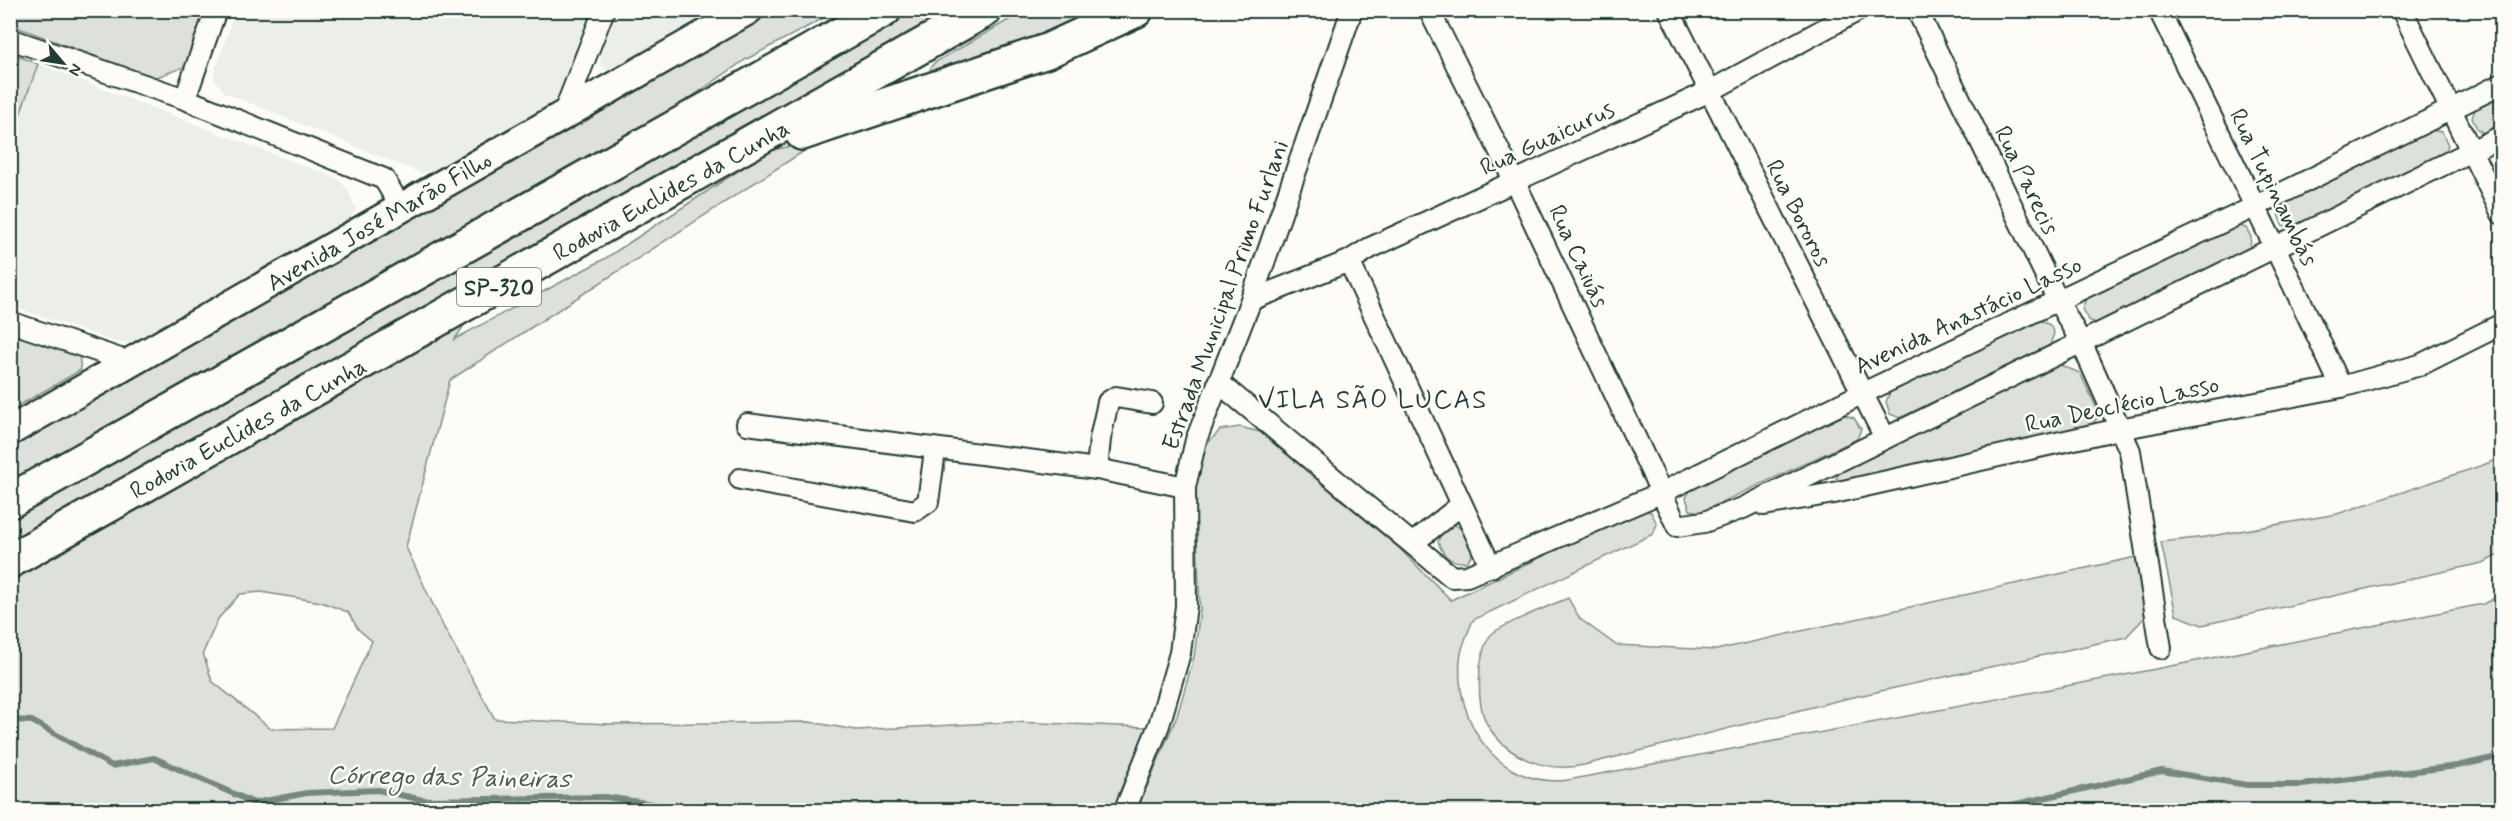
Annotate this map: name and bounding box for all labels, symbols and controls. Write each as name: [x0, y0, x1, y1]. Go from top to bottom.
north arrow: [33, 33, 93, 93]
text: N: [63, 60, 87, 79]
street label: Rua Guaicurus: [1475, 95, 1620, 184]
street label: Rua Tupinambás: [2221, 104, 2324, 272]
street label: Rodovia Euclides da Cunha: [548, 113, 796, 269]
street label: Rua Parecis: [1986, 121, 2066, 241]
street label: Estrada Municipal Primo Furlani: [1156, 136, 1297, 455]
street label: Avenida José Marão Filho: [262, 145, 498, 299]
street label: Rua Bororos: [1757, 155, 1838, 273]
street label: Rua Caiuás: [1540, 200, 1615, 314]
street label: Avenida Anastácio Lasso: [1850, 250, 2087, 383]
road number: SP-320: [457, 268, 541, 306]
street label: Rodovia Euclides da Cunha: [125, 351, 373, 507]
street label: Rua Deoclécio Lasso: [2022, 370, 2222, 441]
district label: VILA SÃO LUCAS: [1258, 384, 1488, 418]
water label: Córrego das Paineiras: [327, 759, 573, 799]

